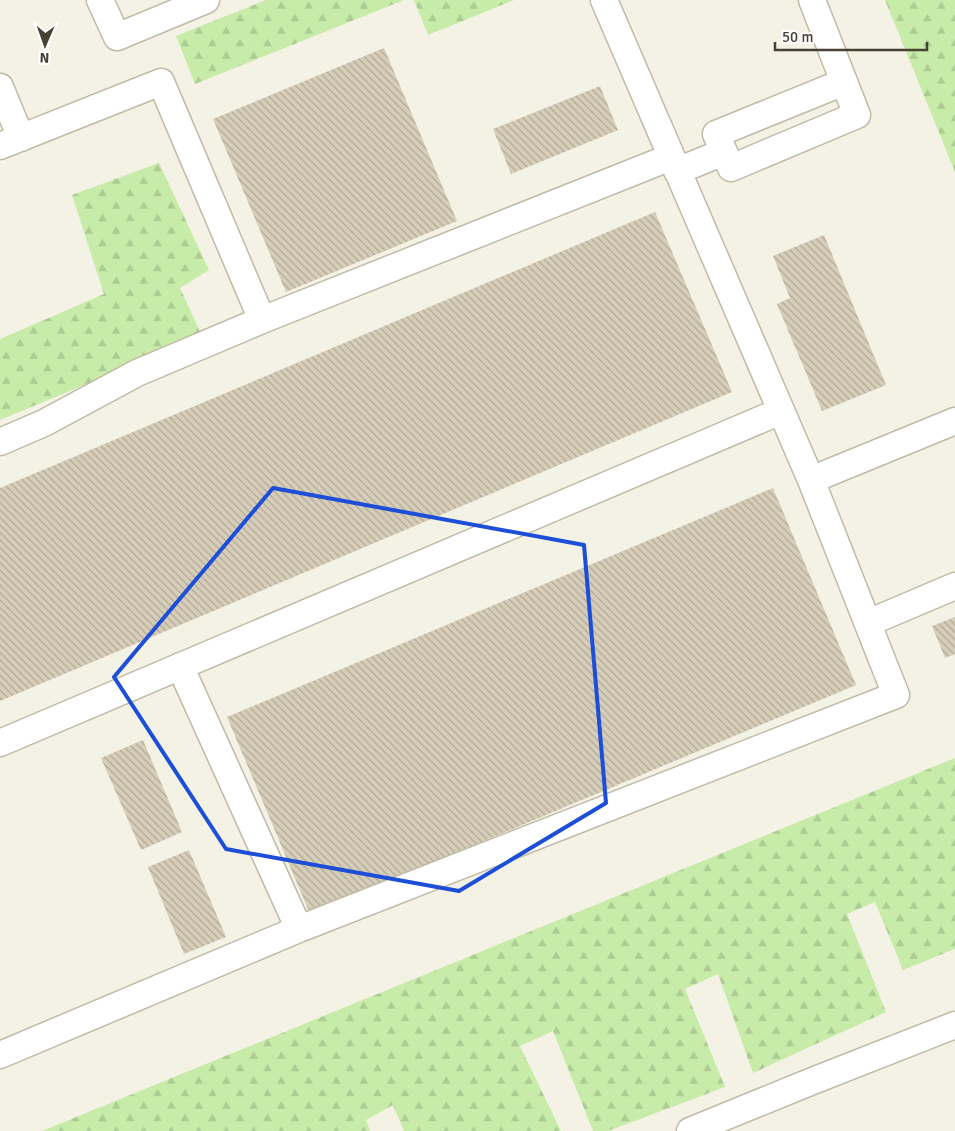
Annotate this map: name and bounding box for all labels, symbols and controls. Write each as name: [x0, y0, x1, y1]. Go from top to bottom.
north arrow: [20, 20, 70, 70]
scale bar: [775, 20, 928, 52]
text: 50 m: [782, 28, 813, 46]
text: N: [39, 49, 50, 66]

